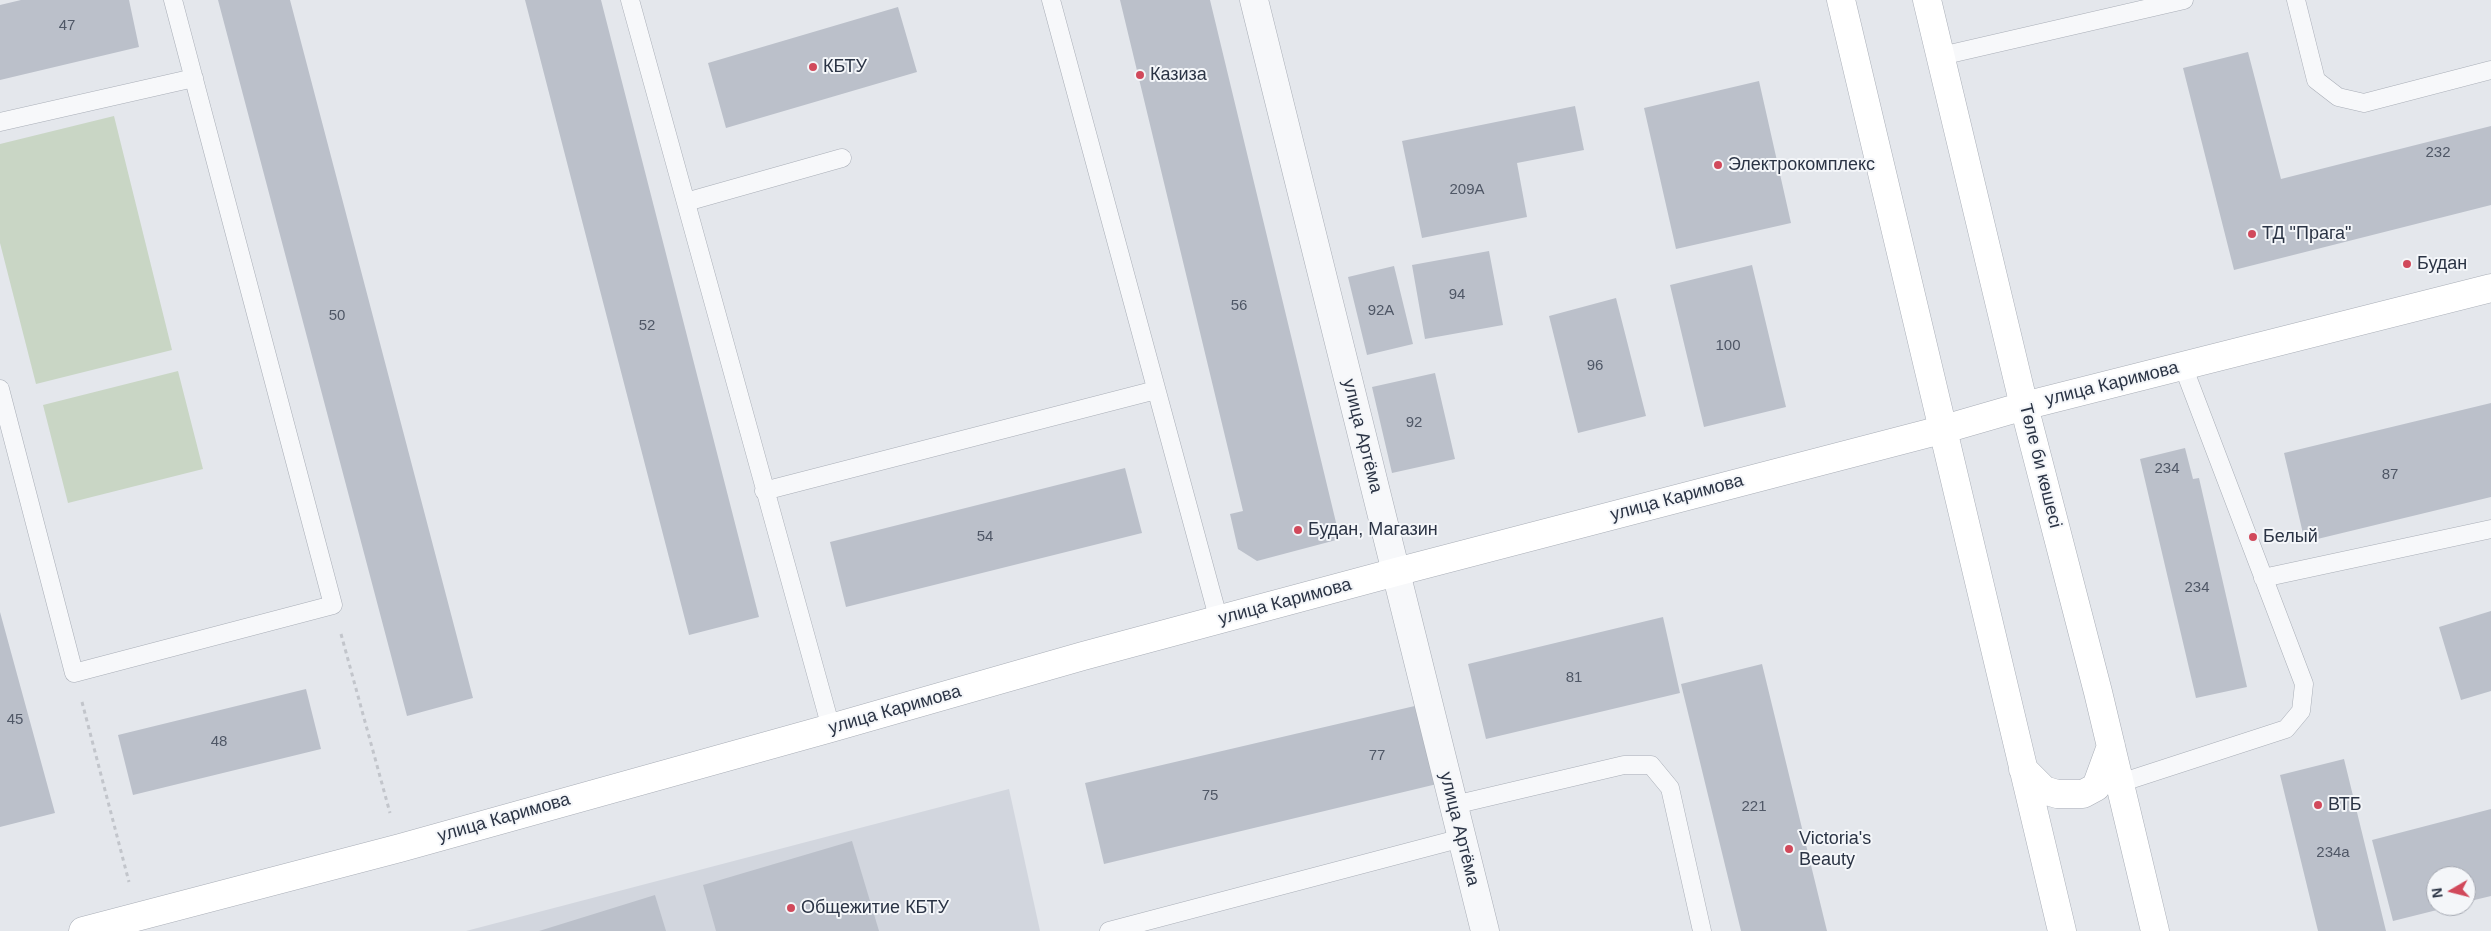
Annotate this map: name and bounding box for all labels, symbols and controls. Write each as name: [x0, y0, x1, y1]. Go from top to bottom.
house number: 47: [59, 17, 75, 35]
place label: КБТУ: [823, 56, 867, 78]
marker: КБТУ: [807, 61, 819, 73]
place label: Казиза: [1150, 64, 1207, 86]
marker: Казиза: [1134, 69, 1146, 81]
house number: 232: [2425, 144, 2451, 162]
place label: Электрокомплекс: [1728, 154, 1875, 176]
marker: Электрокомплекс: [1712, 159, 1724, 171]
house number: 209А: [1449, 181, 1485, 199]
place label: ТД "Прага": [2262, 223, 2352, 245]
marker: ТД "Прага": [2246, 228, 2258, 240]
place label: Будан: [2417, 253, 2467, 275]
marker: Будан: [2401, 258, 2413, 270]
house number: 94: [1449, 286, 1465, 304]
house number: 56: [1231, 297, 1247, 315]
house number: 92А: [1368, 302, 1394, 320]
house number: 50: [329, 307, 345, 325]
house number: 52: [639, 317, 655, 335]
house number: 100: [1715, 337, 1741, 355]
house number: 96: [1587, 357, 1603, 375]
street label: улица Каримова: [2043, 357, 2181, 411]
street label: улица Артёма: [1337, 377, 1387, 495]
street label: Төле би көшесі: [2014, 402, 2066, 530]
house number: 92: [1406, 414, 1422, 432]
house number: 234: [2154, 460, 2180, 478]
house number: 87: [2382, 466, 2398, 484]
street label: улица Каримова: [1608, 470, 1746, 526]
place label: Будан, Магазин: [1308, 519, 1438, 541]
marker: Будан, Магазин: [1292, 524, 1304, 536]
place label: Белый: [2263, 526, 2318, 548]
house number: 54: [977, 528, 993, 546]
marker: Белый: [2247, 531, 2259, 543]
street label: улица Каримова: [1216, 574, 1354, 630]
house number: 234: [2184, 579, 2210, 597]
house number: 81: [1566, 669, 1582, 687]
street label: улица Каримова: [826, 681, 964, 739]
house number: 45: [7, 711, 23, 729]
house number: 48: [211, 733, 227, 751]
house number: 77: [1369, 747, 1385, 765]
street label: улица Артёма: [1434, 770, 1484, 888]
house number: 75: [1202, 787, 1218, 805]
street label: улица Каримова: [435, 789, 573, 847]
place label: ВТБ: [2328, 794, 2362, 816]
house number: 221: [1741, 798, 1767, 816]
marker: ВТБ: [2312, 799, 2324, 811]
place label: Victoria's Beauty: [1799, 828, 1871, 871]
marker: Victoria's Beauty: [1783, 843, 1795, 855]
house number: 234а: [2316, 844, 2350, 862]
north arrow: [2426, 866, 2476, 916]
text: N: [2429, 887, 2446, 899]
place label: Общежитие КБТУ: [801, 897, 949, 919]
marker: Общежитие КБТУ: [785, 902, 797, 914]

